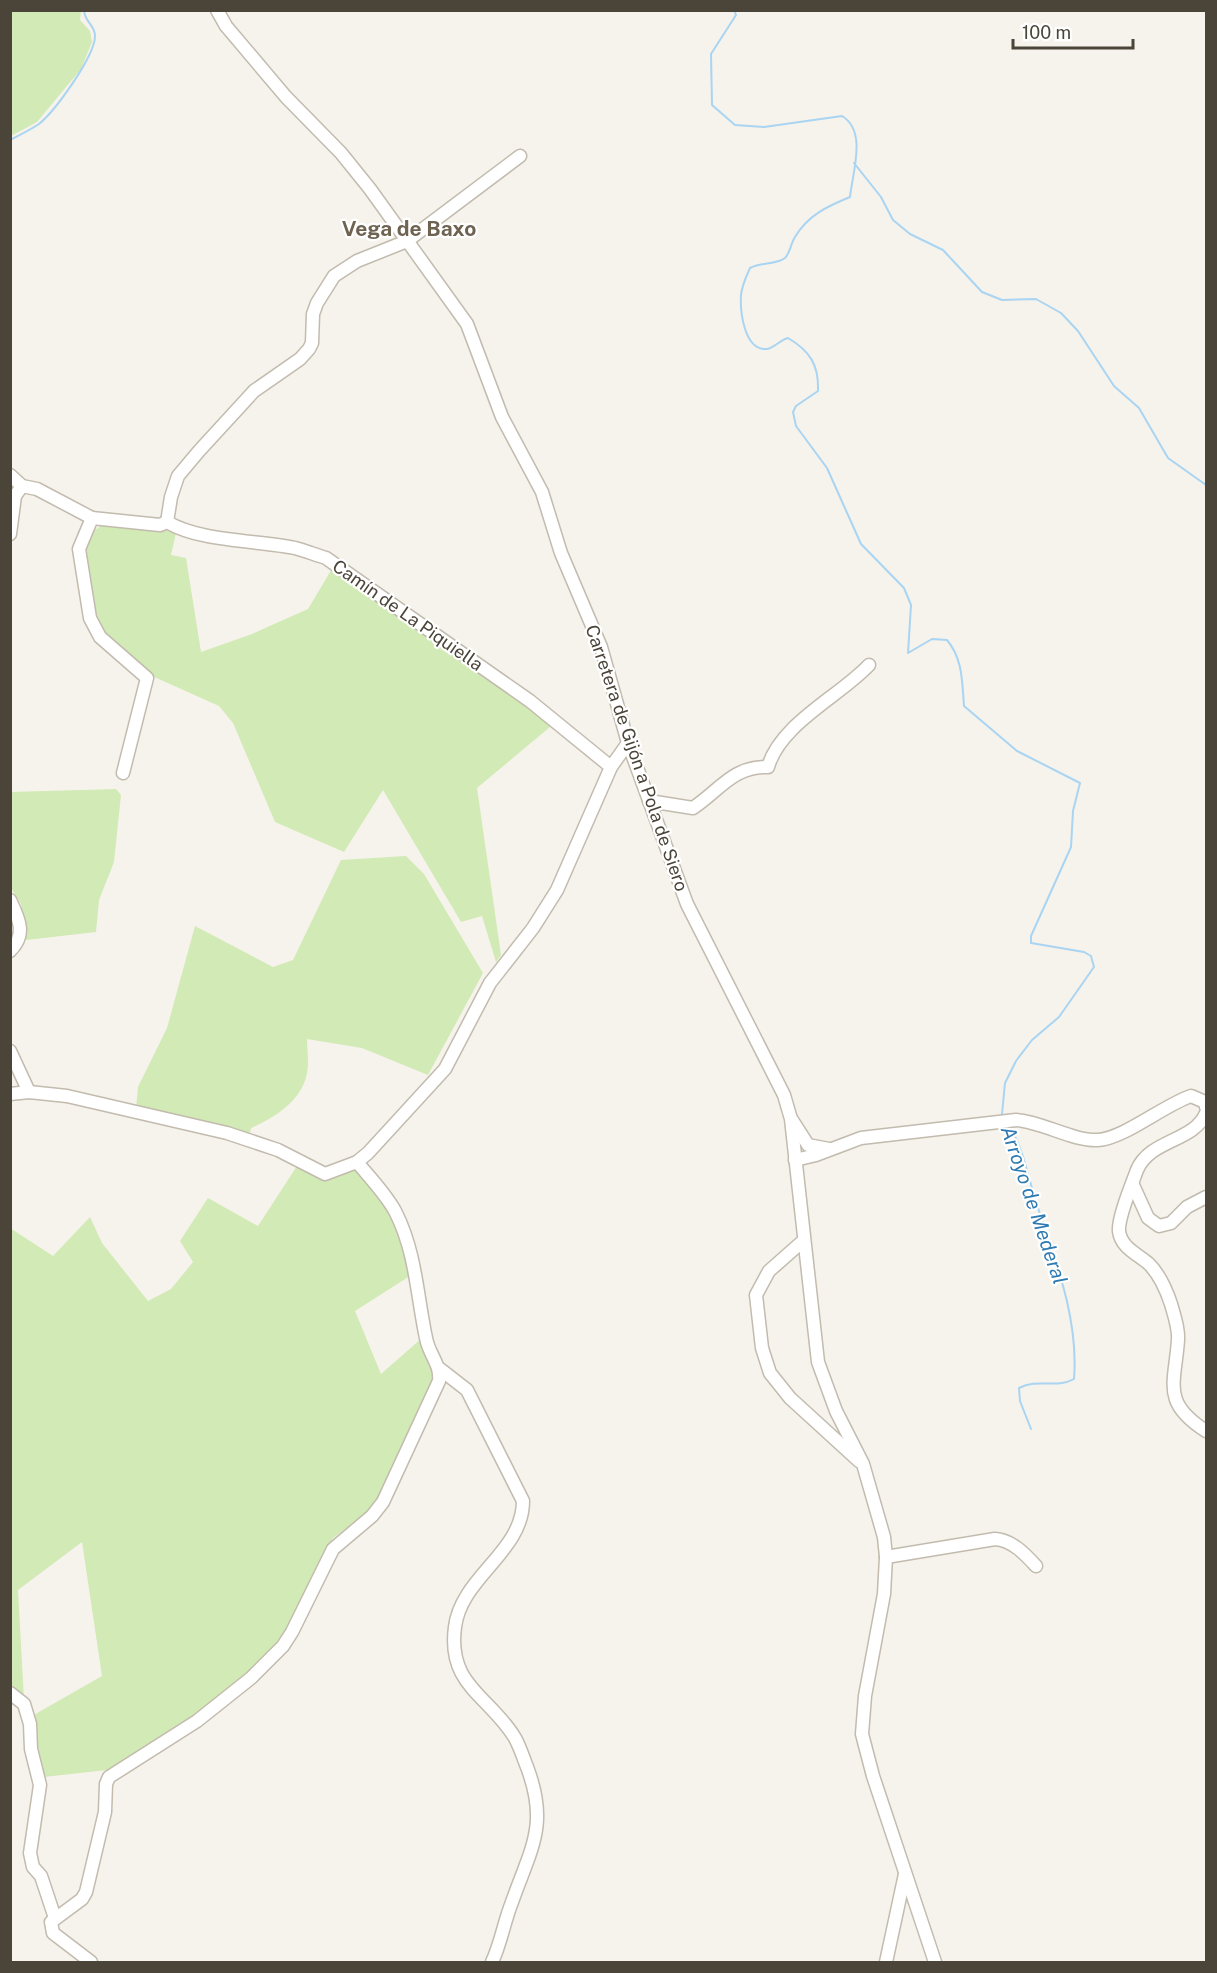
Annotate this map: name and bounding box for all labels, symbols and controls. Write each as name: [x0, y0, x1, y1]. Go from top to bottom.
scale bar: [1013, 12, 1133, 50]
text: 100 m: [1022, 22, 1071, 43]
district label: Vega de Baxo: [342, 216, 476, 241]
street label: Camín de La Piquiella: [329, 555, 487, 675]
street label: Carretera de Gijón a Pola de Siero: [581, 622, 693, 894]
water label: Arroyo de Mederal: [996, 1123, 1072, 1287]

